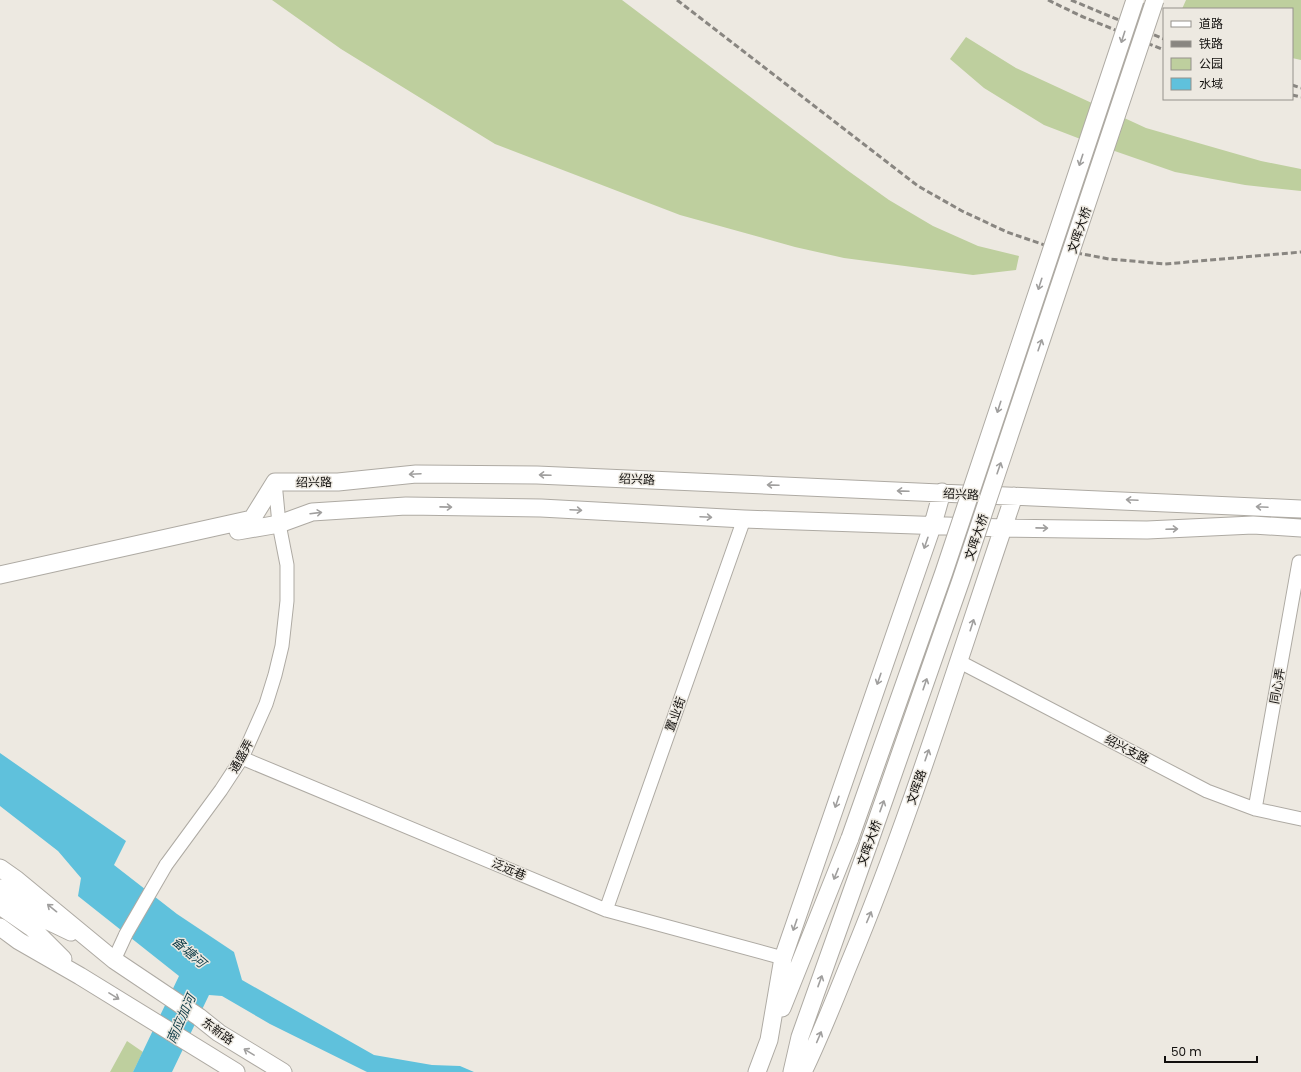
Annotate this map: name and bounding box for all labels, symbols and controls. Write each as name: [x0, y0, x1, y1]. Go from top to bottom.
legend: [1163, 8, 1293, 100]
text: 道路: [1199, 15, 1223, 32]
one-way arrow: [1118, 31, 1126, 43]
text: 铁路: [1199, 35, 1223, 52]
text: 公园: [1199, 55, 1223, 72]
text: 水域: [1199, 75, 1223, 92]
one-way arrow: [1077, 154, 1085, 166]
street label: 文晖大桥: [1063, 205, 1095, 255]
one-way arrow: [1036, 277, 1043, 290]
one-way arrow: [1037, 338, 1044, 351]
one-way arrow: [995, 400, 1002, 413]
one-way arrow: [996, 462, 1003, 475]
one-way arrow: [409, 470, 422, 478]
street label: 绍兴路: [619, 470, 655, 488]
one-way arrow: [539, 472, 552, 479]
street label: 绍兴路: [296, 473, 332, 491]
one-way arrow: [767, 481, 780, 489]
street label: 绍兴路: [943, 485, 979, 503]
one-way arrow: [897, 487, 910, 494]
one-way arrow: [1126, 497, 1139, 504]
one-way arrow: [439, 503, 452, 511]
one-way arrow: [1256, 503, 1269, 511]
one-way arrow: [569, 506, 582, 514]
one-way arrow: [309, 509, 322, 516]
street label: 文晖大桥: [960, 512, 992, 562]
one-way arrow: [699, 513, 712, 520]
one-way arrow: [1035, 524, 1048, 532]
one-way arrow: [1165, 525, 1178, 532]
one-way arrow: [922, 537, 930, 549]
one-way arrow: [969, 618, 976, 631]
street label: 同心弄: [1266, 667, 1288, 705]
one-way arrow: [875, 673, 883, 685]
one-way arrow: [922, 677, 929, 690]
street label: 置业街: [661, 694, 689, 734]
street label: 绍兴支路: [1102, 730, 1152, 768]
street label: 通盛弄: [225, 736, 257, 776]
one-way arrow: [924, 749, 932, 761]
street label: 文晖路: [902, 767, 930, 807]
one-way arrow: [833, 796, 840, 809]
one-way arrow: [878, 801, 886, 813]
street label: 文晖大桥: [853, 818, 885, 868]
street label: 泛远巷: [489, 854, 529, 884]
one-way arrow: [831, 867, 839, 879]
one-way arrow: [46, 904, 57, 913]
one-way arrow: [866, 911, 873, 923]
one-way arrow: [790, 919, 798, 931]
water label: 备塘河: [168, 932, 212, 974]
one-way arrow: [816, 976, 824, 988]
water label: 南应加河: [162, 989, 201, 1047]
one-way arrow: [108, 992, 119, 1000]
street label: 东新路: [198, 1014, 238, 1048]
one-way arrow: [816, 1031, 824, 1043]
scale bar: [1165, 1038, 1257, 1064]
text: 50 m: [1171, 1043, 1202, 1060]
one-way arrow: [244, 1047, 255, 1056]

